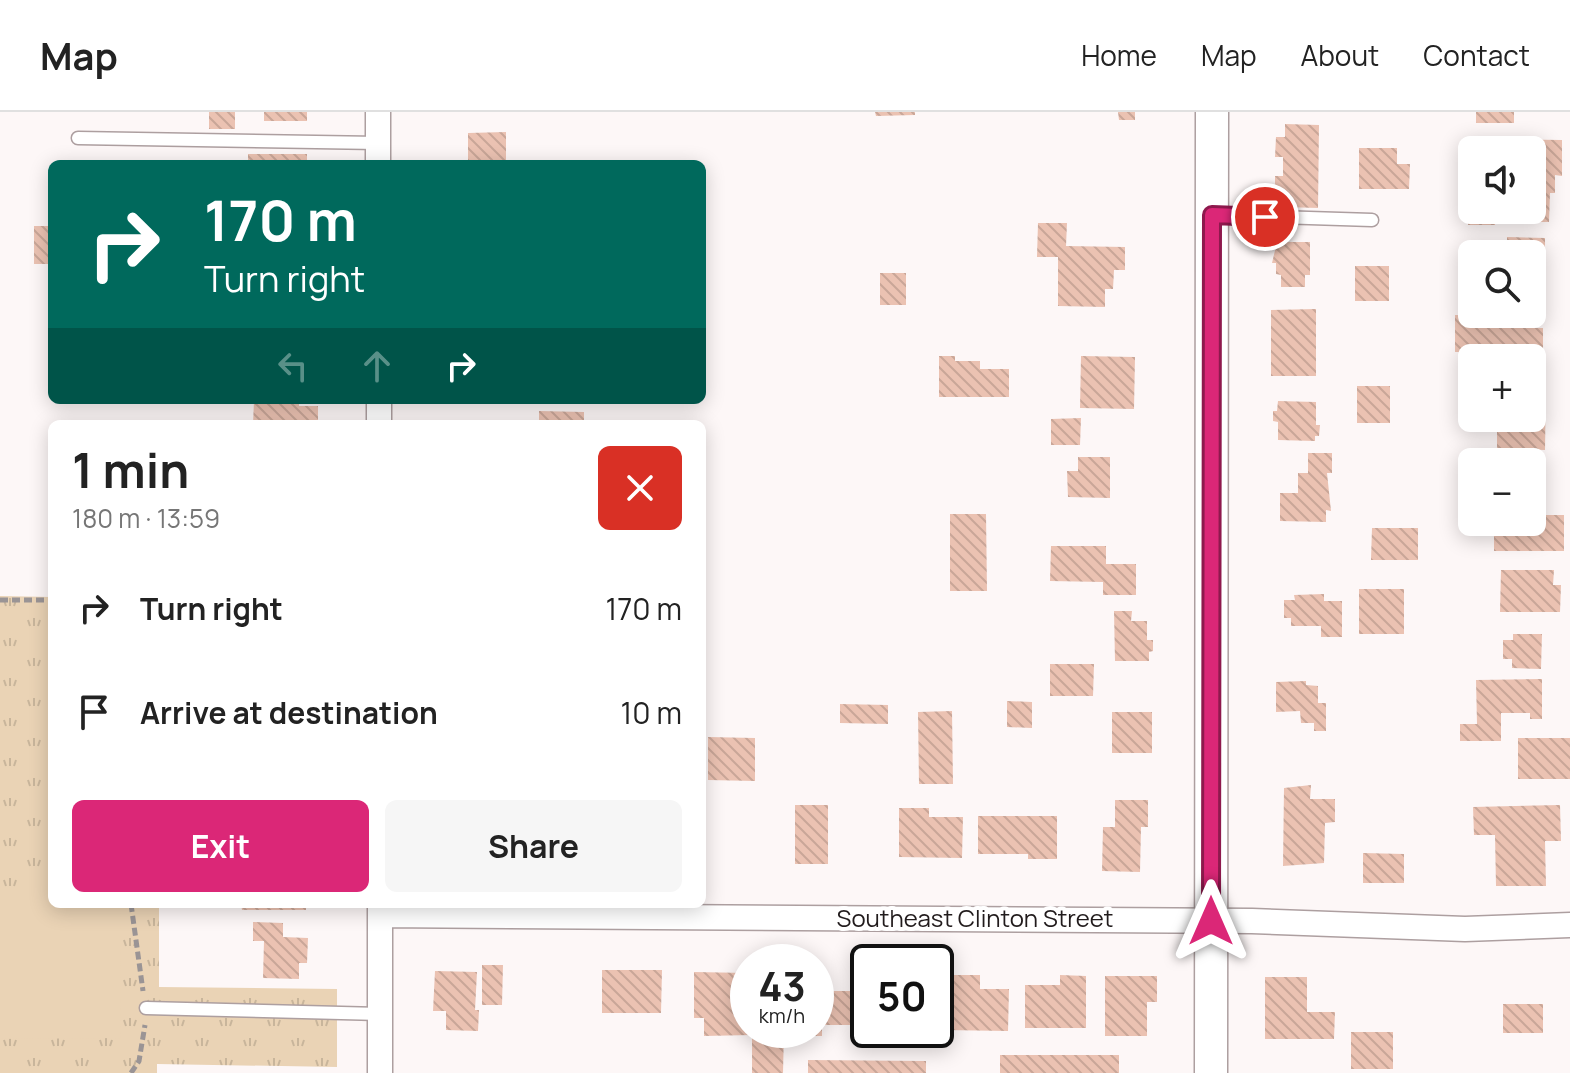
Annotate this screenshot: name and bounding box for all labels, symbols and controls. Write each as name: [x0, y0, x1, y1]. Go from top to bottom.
text: Map: [40, 29, 118, 81]
text: Home: [1081, 36, 1157, 74]
text: Map: [1201, 36, 1257, 74]
text: About: [1301, 36, 1379, 74]
text: Contact: [1423, 36, 1530, 74]
map controls: [1458, 136, 1546, 536]
button: sound: [1458, 136, 1546, 224]
text: 170 m: [204, 181, 357, 258]
pin: [1231, 183, 1299, 251]
icon: right: [72, 192, 176, 296]
icon: arrive: [1243, 195, 1287, 239]
button: search: [1458, 240, 1546, 328]
text: Turn right: [204, 254, 365, 303]
icon: left: [271, 344, 315, 388]
icon: ahead: [355, 344, 399, 388]
icon: right: [439, 344, 483, 388]
button: +: [1458, 344, 1546, 432]
text: 1 min: [72, 437, 189, 502]
button: close: [598, 446, 682, 530]
button: −: [1458, 448, 1546, 536]
text: 180 m · 13:59: [72, 500, 220, 536]
icon: right: [72, 586, 116, 630]
text: Turn right: [140, 588, 283, 629]
text: 170 m: [605, 588, 682, 629]
icon: arrive: [72, 690, 116, 734]
text: Arrive at destination: [140, 692, 438, 733]
text: 10 m: [621, 692, 682, 733]
button: Exit: [72, 800, 369, 892]
button: Share: [385, 800, 682, 892]
position arrow: [1169, 879, 1253, 963]
street label: Southeast Clinton Street: [837, 901, 1113, 934]
speed limit sign: 50: [850, 944, 954, 1048]
text: 43: [758, 958, 806, 1013]
text: km/h: [759, 1002, 805, 1029]

